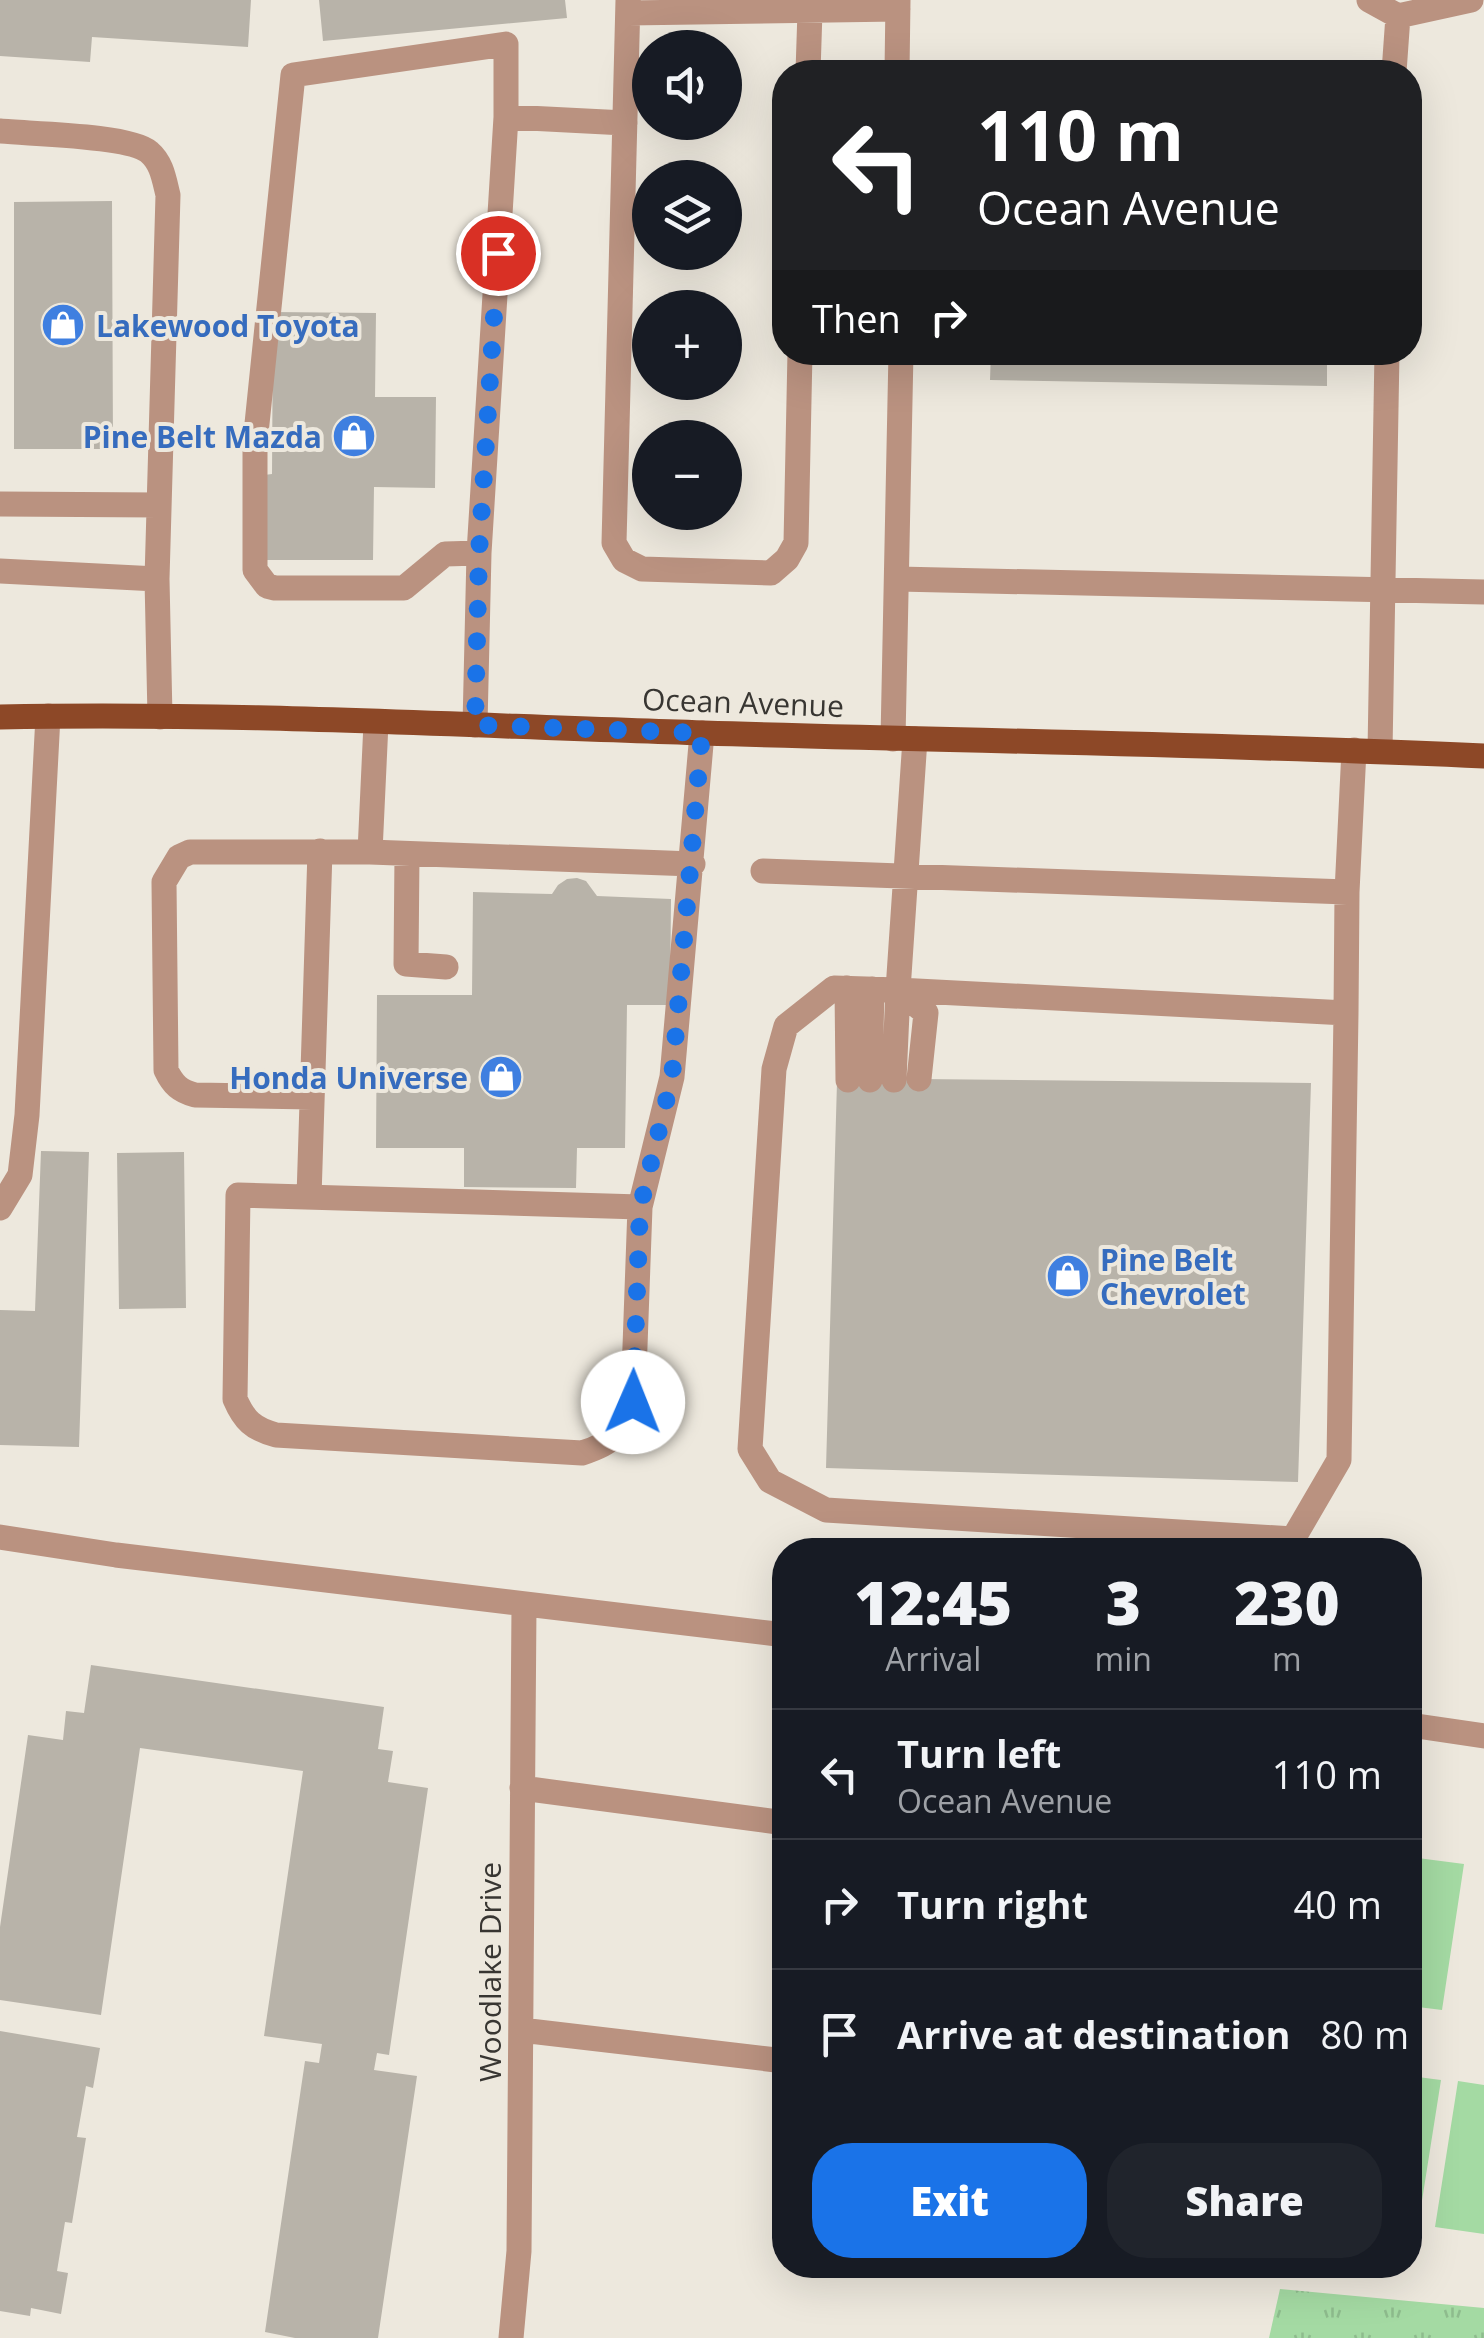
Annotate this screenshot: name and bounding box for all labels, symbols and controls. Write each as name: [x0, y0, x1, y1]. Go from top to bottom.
map controls: [632, 30, 742, 530]
button: sound: [632, 30, 742, 140]
text: 110 m: [977, 86, 1184, 182]
icon: left: [812, 100, 942, 230]
button: layers: [632, 160, 742, 270]
text: Ocean Avenue: [977, 177, 1280, 238]
pin: [456, 211, 541, 296]
icon: arrive: [471, 226, 526, 281]
button: +: [632, 290, 742, 400]
icon: right: [921, 290, 976, 345]
text: Then: [812, 292, 901, 344]
shop icon: Lakewood Toyota: [40, 302, 86, 348]
place label: Lakewood Toyota: [96, 305, 360, 346]
shop icon: Pine Belt Mazda: [331, 413, 377, 459]
place label: Pine Belt Mazda: [83, 416, 322, 457]
button: −: [632, 420, 742, 530]
street label: Ocean Avenue: [641, 678, 845, 726]
shop icon: Honda Universe: [478, 1054, 524, 1100]
place label: Honda Universe: [229, 1057, 468, 1098]
place label: Pine Belt Chevrolet: [1100, 1239, 1246, 1314]
shop icon: Pine Belt Chevrolet: [1045, 1253, 1091, 1299]
position arrow: [581, 1350, 685, 1454]
text: 12:45: [854, 1561, 1012, 1643]
text: 3: [1106, 1561, 1141, 1643]
text: 230: [1234, 1561, 1340, 1643]
text: Arrival: [885, 1637, 981, 1680]
text: min: [1095, 1637, 1152, 1680]
text: m: [1272, 1637, 1302, 1680]
text: Turn left: [897, 1727, 1061, 1779]
icon: left: [812, 1747, 867, 1802]
text: 110 m: [1272, 1748, 1382, 1800]
text: Ocean Avenue: [897, 1779, 1112, 1822]
street label: Woodlake Drive: [469, 1862, 510, 2082]
icon: right: [812, 1877, 867, 1932]
text: Turn right: [897, 1878, 1088, 1930]
text: 40 m: [1293, 1878, 1382, 1930]
icon: arrive: [812, 2007, 867, 2062]
text: Arrive at destination: [897, 2008, 1291, 2060]
text: 80 m: [1321, 2008, 1409, 2060]
button: Exit: [812, 2143, 1087, 2258]
button: Share: [1107, 2143, 1382, 2258]

